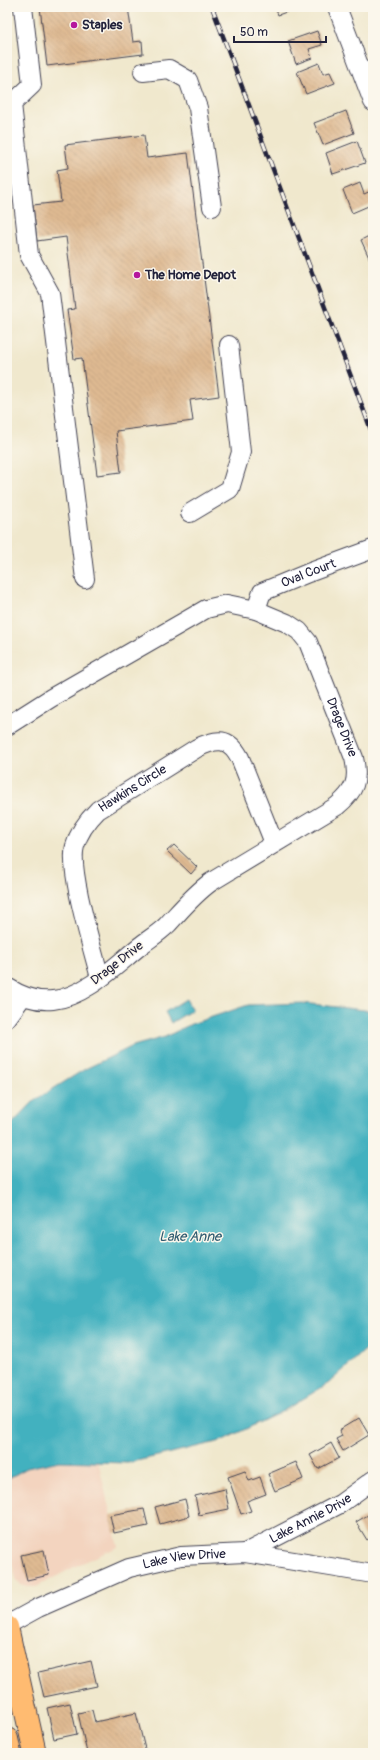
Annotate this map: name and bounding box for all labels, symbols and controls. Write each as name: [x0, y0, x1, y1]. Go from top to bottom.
place label: Staples: [82, 17, 123, 33]
scale bar: [234, 18, 326, 44]
marker: Staples: [69, 20, 79, 30]
text: 50 m: [240, 25, 268, 40]
place label: The Home Depot: [144, 267, 237, 283]
marker: The Home Depot: [132, 270, 142, 280]
street label: Oval Court: [279, 555, 339, 591]
street label: Drage Drive: [323, 695, 361, 760]
street label: Hawkins Circle: [95, 761, 170, 816]
street label: Drage Drive: [87, 937, 147, 989]
water label: Lake Anne: [159, 1228, 223, 1245]
street label: Lake Annie Drive: [267, 1490, 355, 1547]
street label: Lake View Drive: [141, 1546, 227, 1573]

